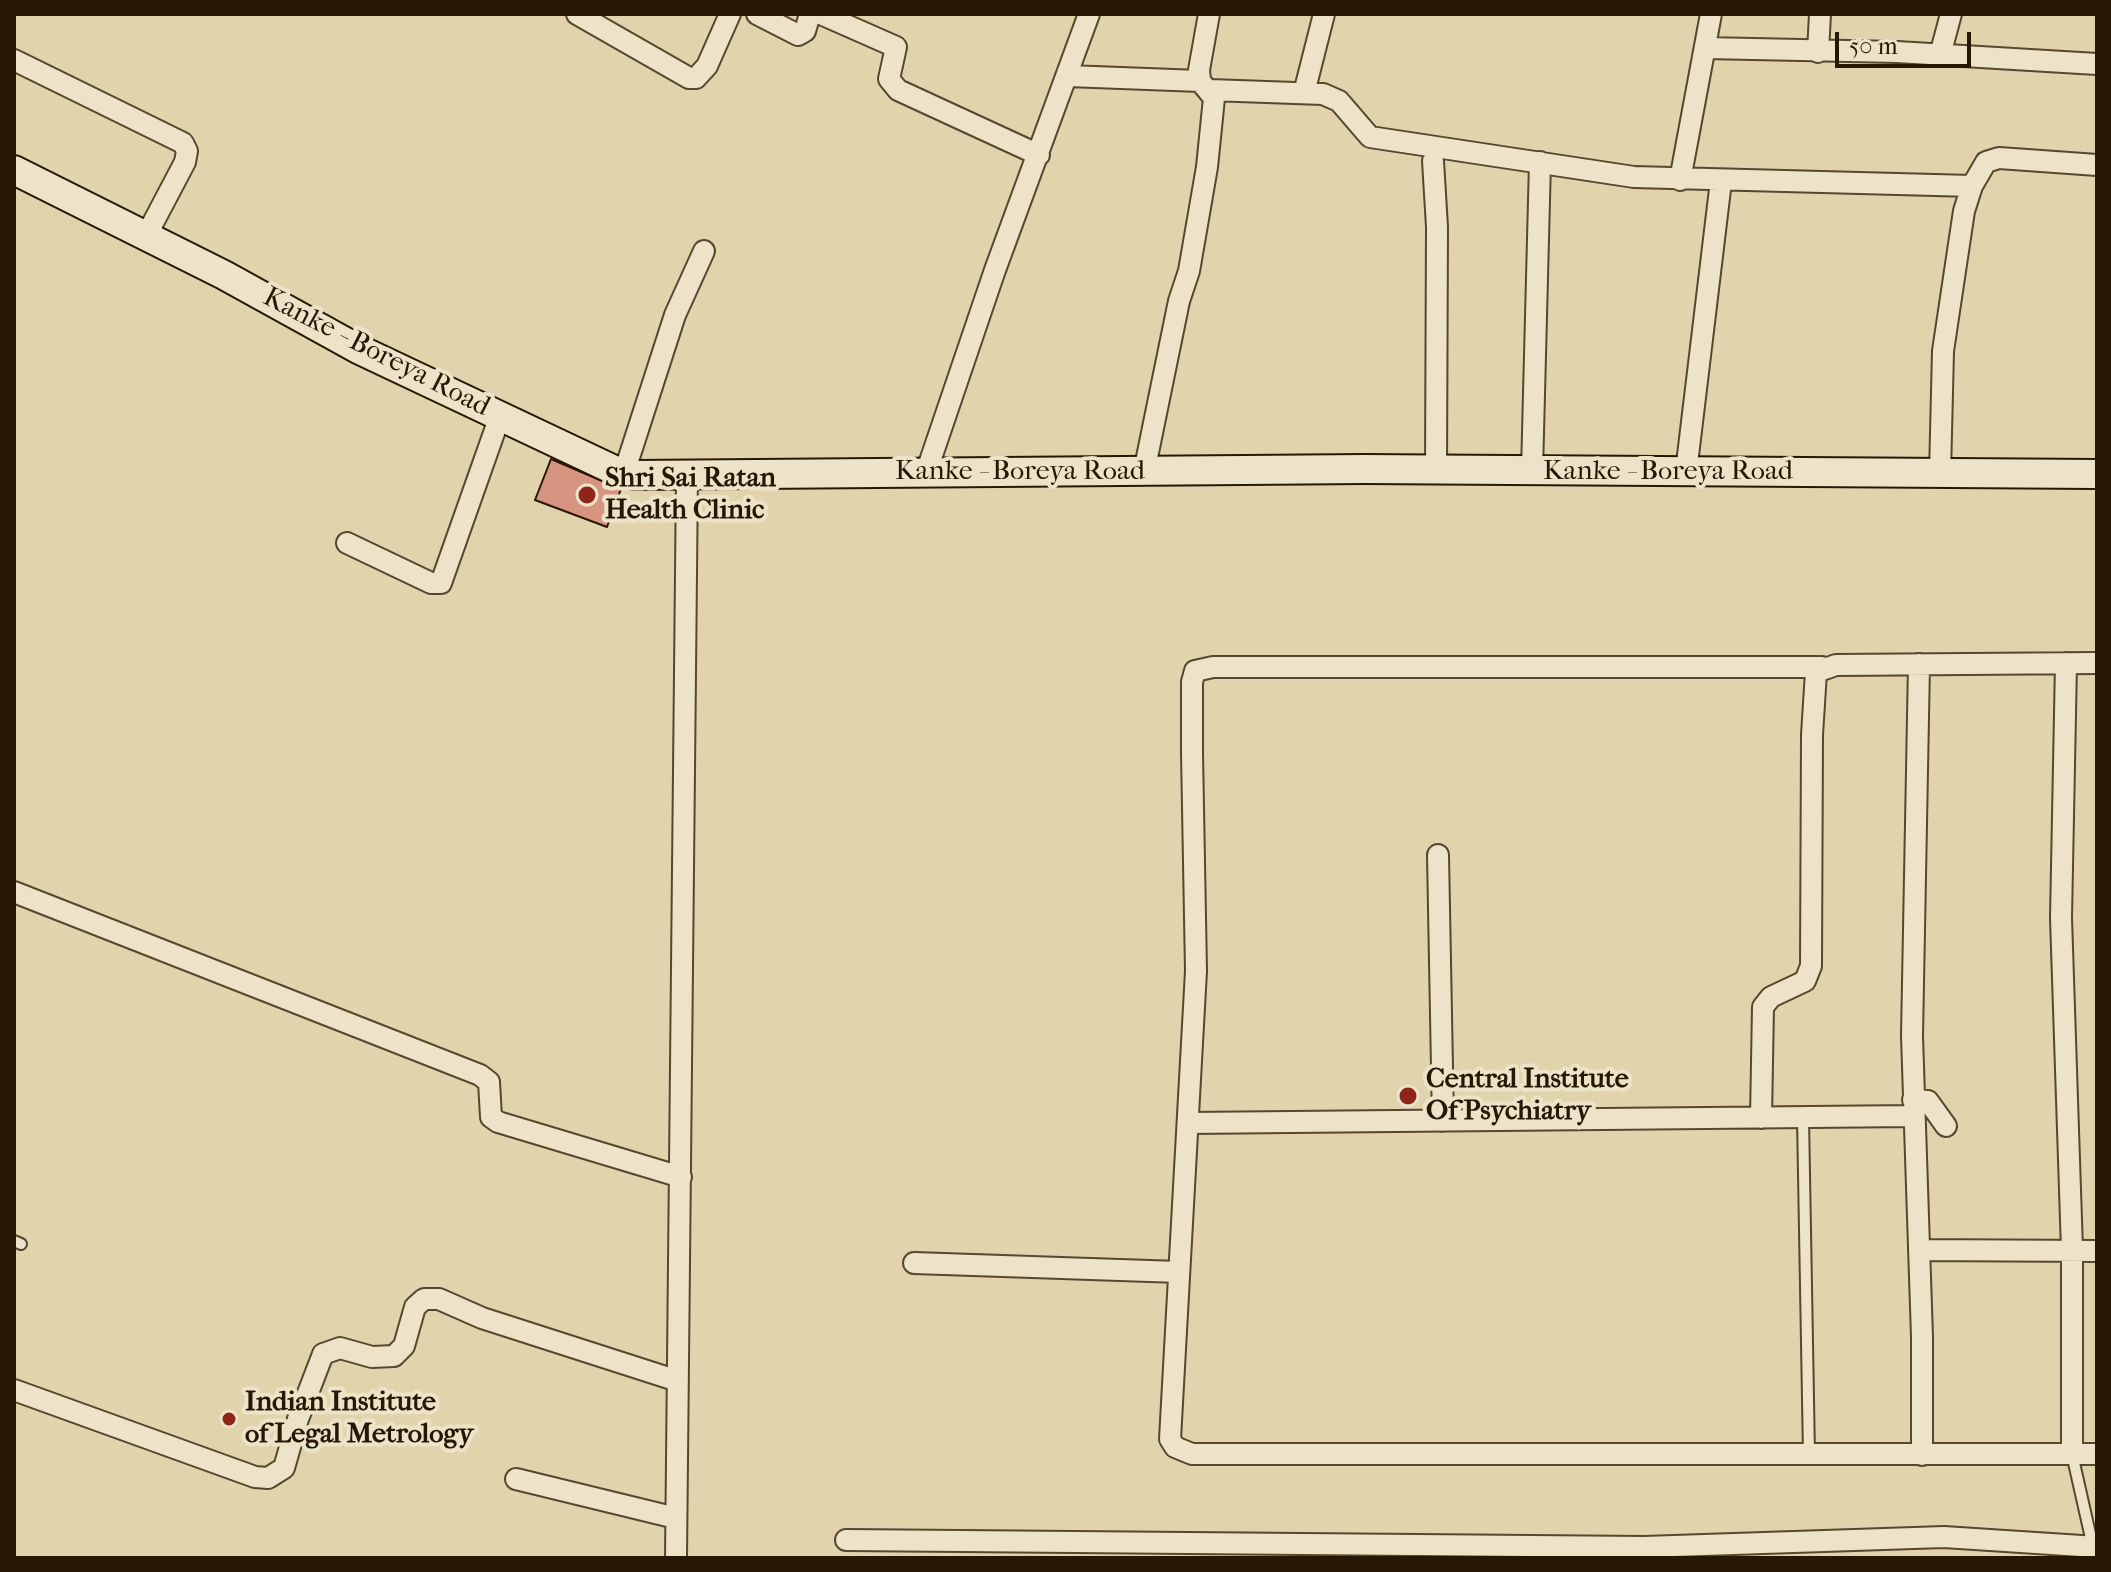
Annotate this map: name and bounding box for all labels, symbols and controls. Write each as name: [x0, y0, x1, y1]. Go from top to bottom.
scale bar: [1839, 16, 1975, 66]
text: 50 m: [1849, 32, 1898, 60]
street label: Kanke - Boreya Road: [257, 281, 495, 425]
street label: Kanke - Boreya Road: [895, 455, 1145, 489]
street label: Kanke - Boreya Road: [1543, 455, 1793, 489]
place label: Shri Sai Ratan Health Clinic: [605, 462, 776, 528]
marker: Shri Sai Ratan Health Clinic: [576, 484, 598, 506]
place label: Central Institute Of Psychiatry: [1426, 1063, 1629, 1129]
marker: Central Institute Of Psychiatry: [1397, 1085, 1419, 1107]
place label: Indian Institute of Legal Metrology: [245, 1386, 473, 1452]
marker: Indian Institute of Legal Metrology: [220, 1410, 238, 1428]

